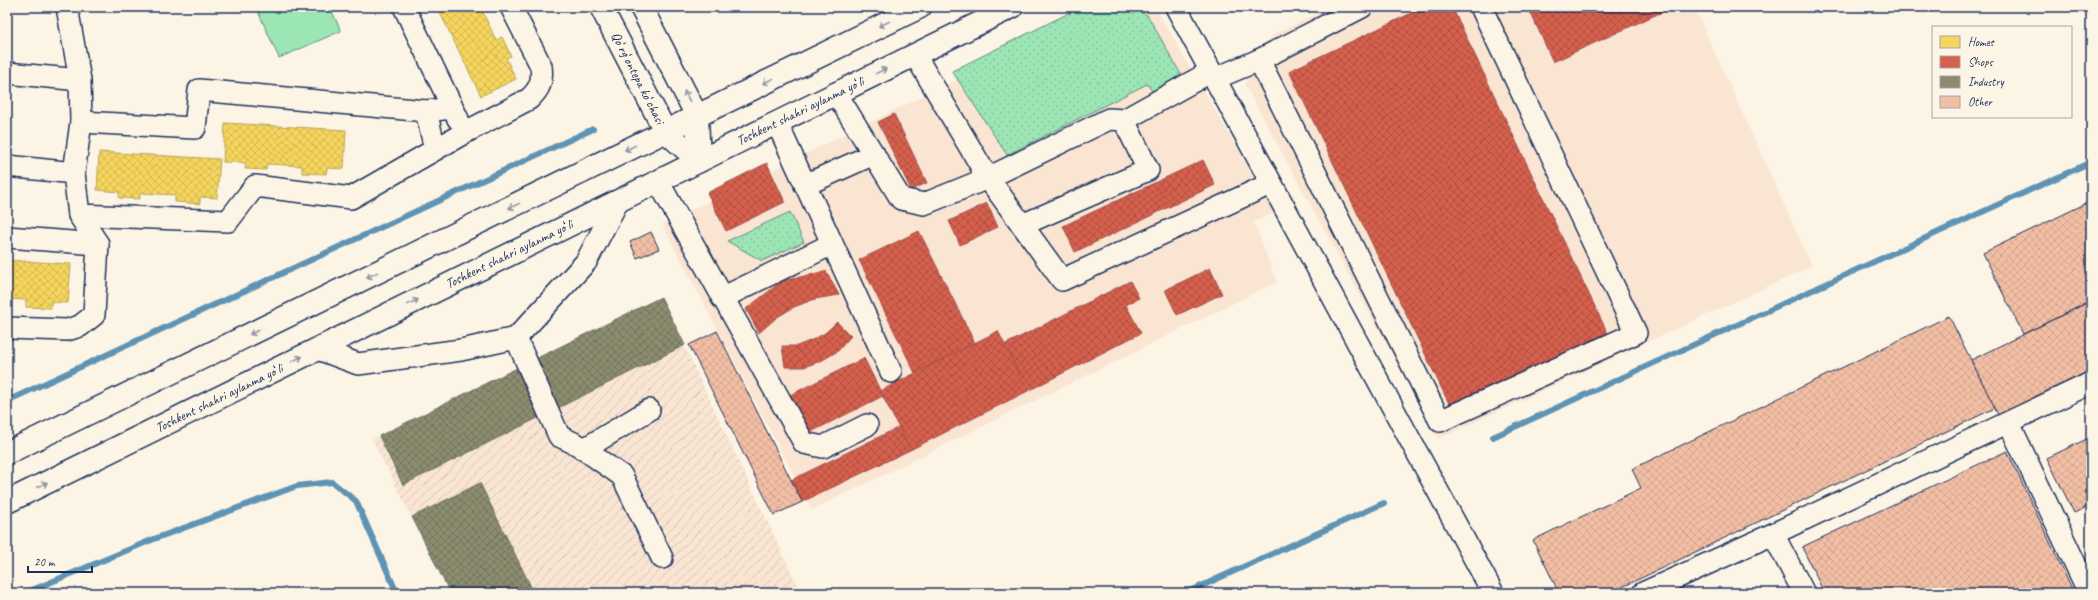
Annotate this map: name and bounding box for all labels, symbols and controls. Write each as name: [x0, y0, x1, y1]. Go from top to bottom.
one-way arrow: [879, 21, 891, 28]
legend: [1932, 26, 2072, 118]
street label: Qoʻrgʻontepa koʻchasi: [607, 29, 670, 129]
text: Homes: [1968, 34, 1995, 50]
text: Shops: [1968, 54, 1993, 70]
one-way arrow: [875, 67, 887, 74]
street label: Toshkent shahri aylanma yoʻli: [734, 72, 869, 149]
text: Industry: [1968, 74, 2005, 90]
one-way arrow: [762, 78, 774, 85]
one-way arrow: [683, 90, 690, 102]
text: Other: [1968, 94, 1994, 110]
one-way arrow: [625, 145, 637, 152]
one-way arrow: [508, 202, 520, 210]
street label: Toshkent shahri aylanma yoʻli: [443, 215, 578, 292]
one-way arrow: [366, 272, 378, 279]
one-way arrow: [407, 298, 419, 305]
one-way arrow: [249, 329, 261, 336]
one-way arrow: [290, 355, 302, 362]
street label: Toshkent shahri aylanma yoʻli: [153, 359, 288, 436]
one-way arrow: [36, 481, 48, 488]
scale bar: [28, 548, 92, 574]
text: 20 m: [34, 554, 56, 570]

